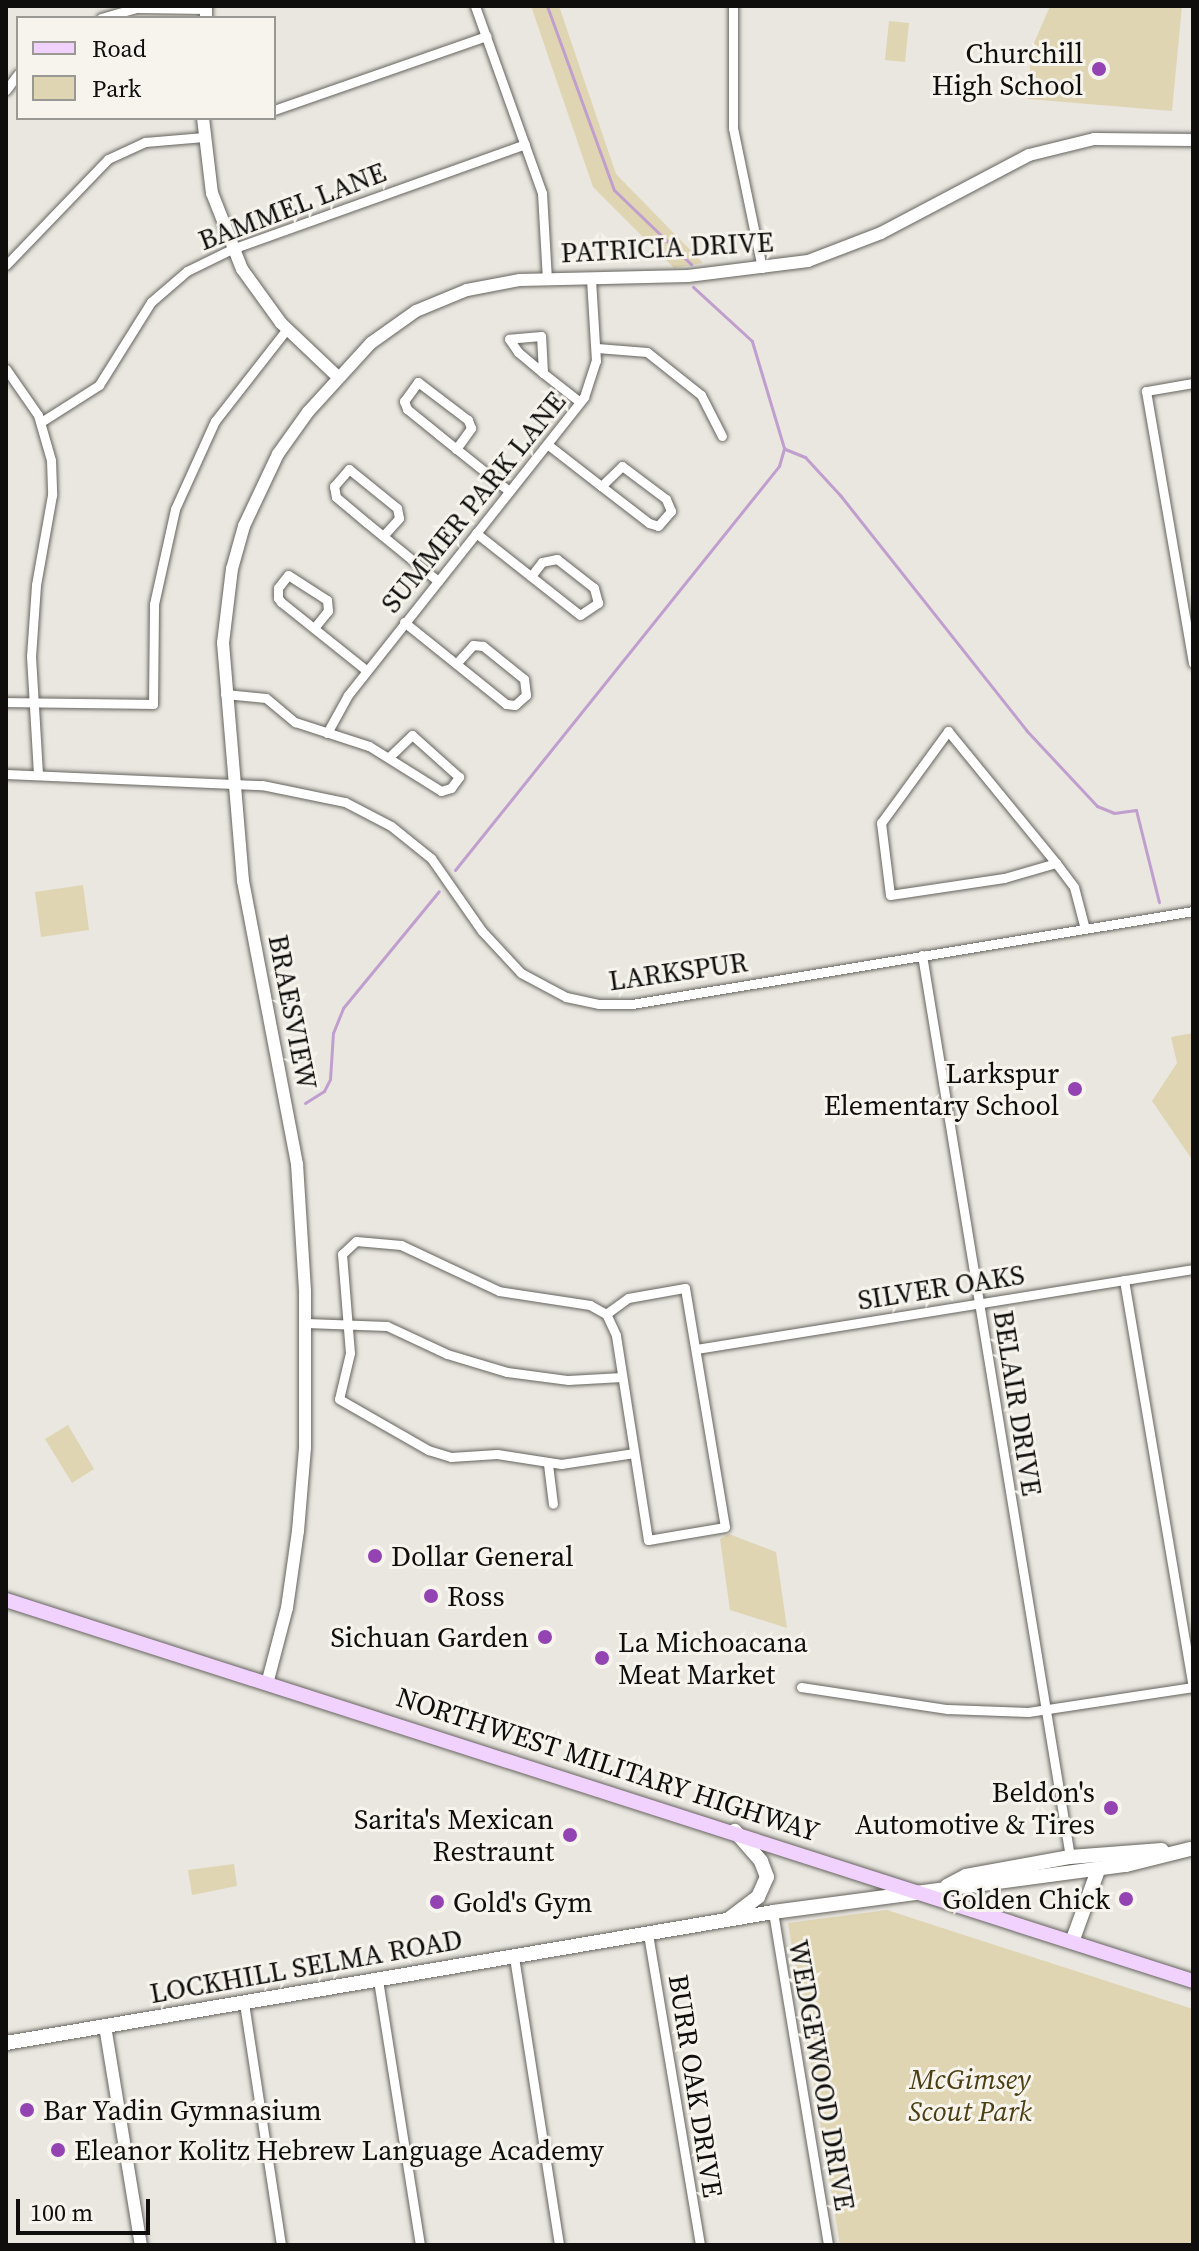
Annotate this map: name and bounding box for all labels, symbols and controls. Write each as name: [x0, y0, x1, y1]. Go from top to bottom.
legend: [16, 16, 276, 120]
text: Road: [92, 32, 146, 65]
place label: Churchill High School: [932, 36, 1083, 102]
marker: Churchill High School: [1090, 60, 1108, 78]
text: Park: [92, 72, 141, 105]
street label: BAMMEL LANE: [194, 155, 390, 257]
street label: PATRICIA DRIVE: [560, 225, 774, 269]
street label: SUMMER PARK LANE: [374, 385, 572, 619]
street label: BRAESVIEW: [262, 932, 324, 1092]
street label: LARKSPUR: [606, 945, 750, 997]
place label: Larkspur Elementary School: [824, 1056, 1059, 1122]
marker: Larkspur Elementary School: [1066, 1080, 1084, 1098]
street label: SILVER OAKS: [855, 1257, 1027, 1317]
street label: BELAIR DRIVE: [987, 1308, 1049, 1498]
place label: Dollar General: [391, 1539, 574, 1573]
marker: Dollar General: [366, 1547, 384, 1565]
place label: Ross: [447, 1579, 505, 1613]
marker: Ross: [422, 1587, 440, 1605]
place label: Sichuan Garden: [330, 1620, 529, 1654]
place label: La Michoacana Meat Market: [618, 1625, 808, 1691]
marker: Sichuan Garden: [536, 1628, 554, 1646]
marker: La Michoacana Meat Market: [593, 1649, 611, 1667]
street label: NORTHWEST MILITARY HIGHWAY: [392, 1679, 824, 1849]
place label: Beldon's Automotive & Tires: [855, 1775, 1095, 1841]
marker: Beldon's Automotive & Tires: [1102, 1799, 1120, 1817]
place label: Sarita's Mexican Restraunt: [354, 1802, 554, 1868]
marker: Sarita's Mexican Restraunt: [561, 1826, 579, 1844]
place label: Golden Chick: [942, 1882, 1110, 1916]
place label: Gold's Gym: [453, 1885, 592, 1919]
marker: Golden Chick: [1117, 1890, 1135, 1908]
marker: Gold's Gym: [428, 1893, 446, 1911]
street label: LOCKHILL SELMA ROAD: [147, 1922, 465, 2010]
street label: WEDGEWOOD DRIVE: [782, 1937, 862, 2213]
street label: BURR OAK DRIVE: [662, 1972, 730, 2200]
park label: McGimsey Scout Park: [908, 2062, 1032, 2128]
place label: Bar Yadin Gymnasium: [43, 2093, 322, 2127]
marker: Bar Yadin Gymnasium: [18, 2101, 36, 2119]
place label: Eleanor Kolitz Hebrew Language Academy: [74, 2133, 604, 2167]
marker: Eleanor Kolitz Hebrew Language Academy: [49, 2141, 67, 2159]
scale bar: [20, 2183, 154, 2233]
text: 100 m: [30, 2196, 93, 2229]

